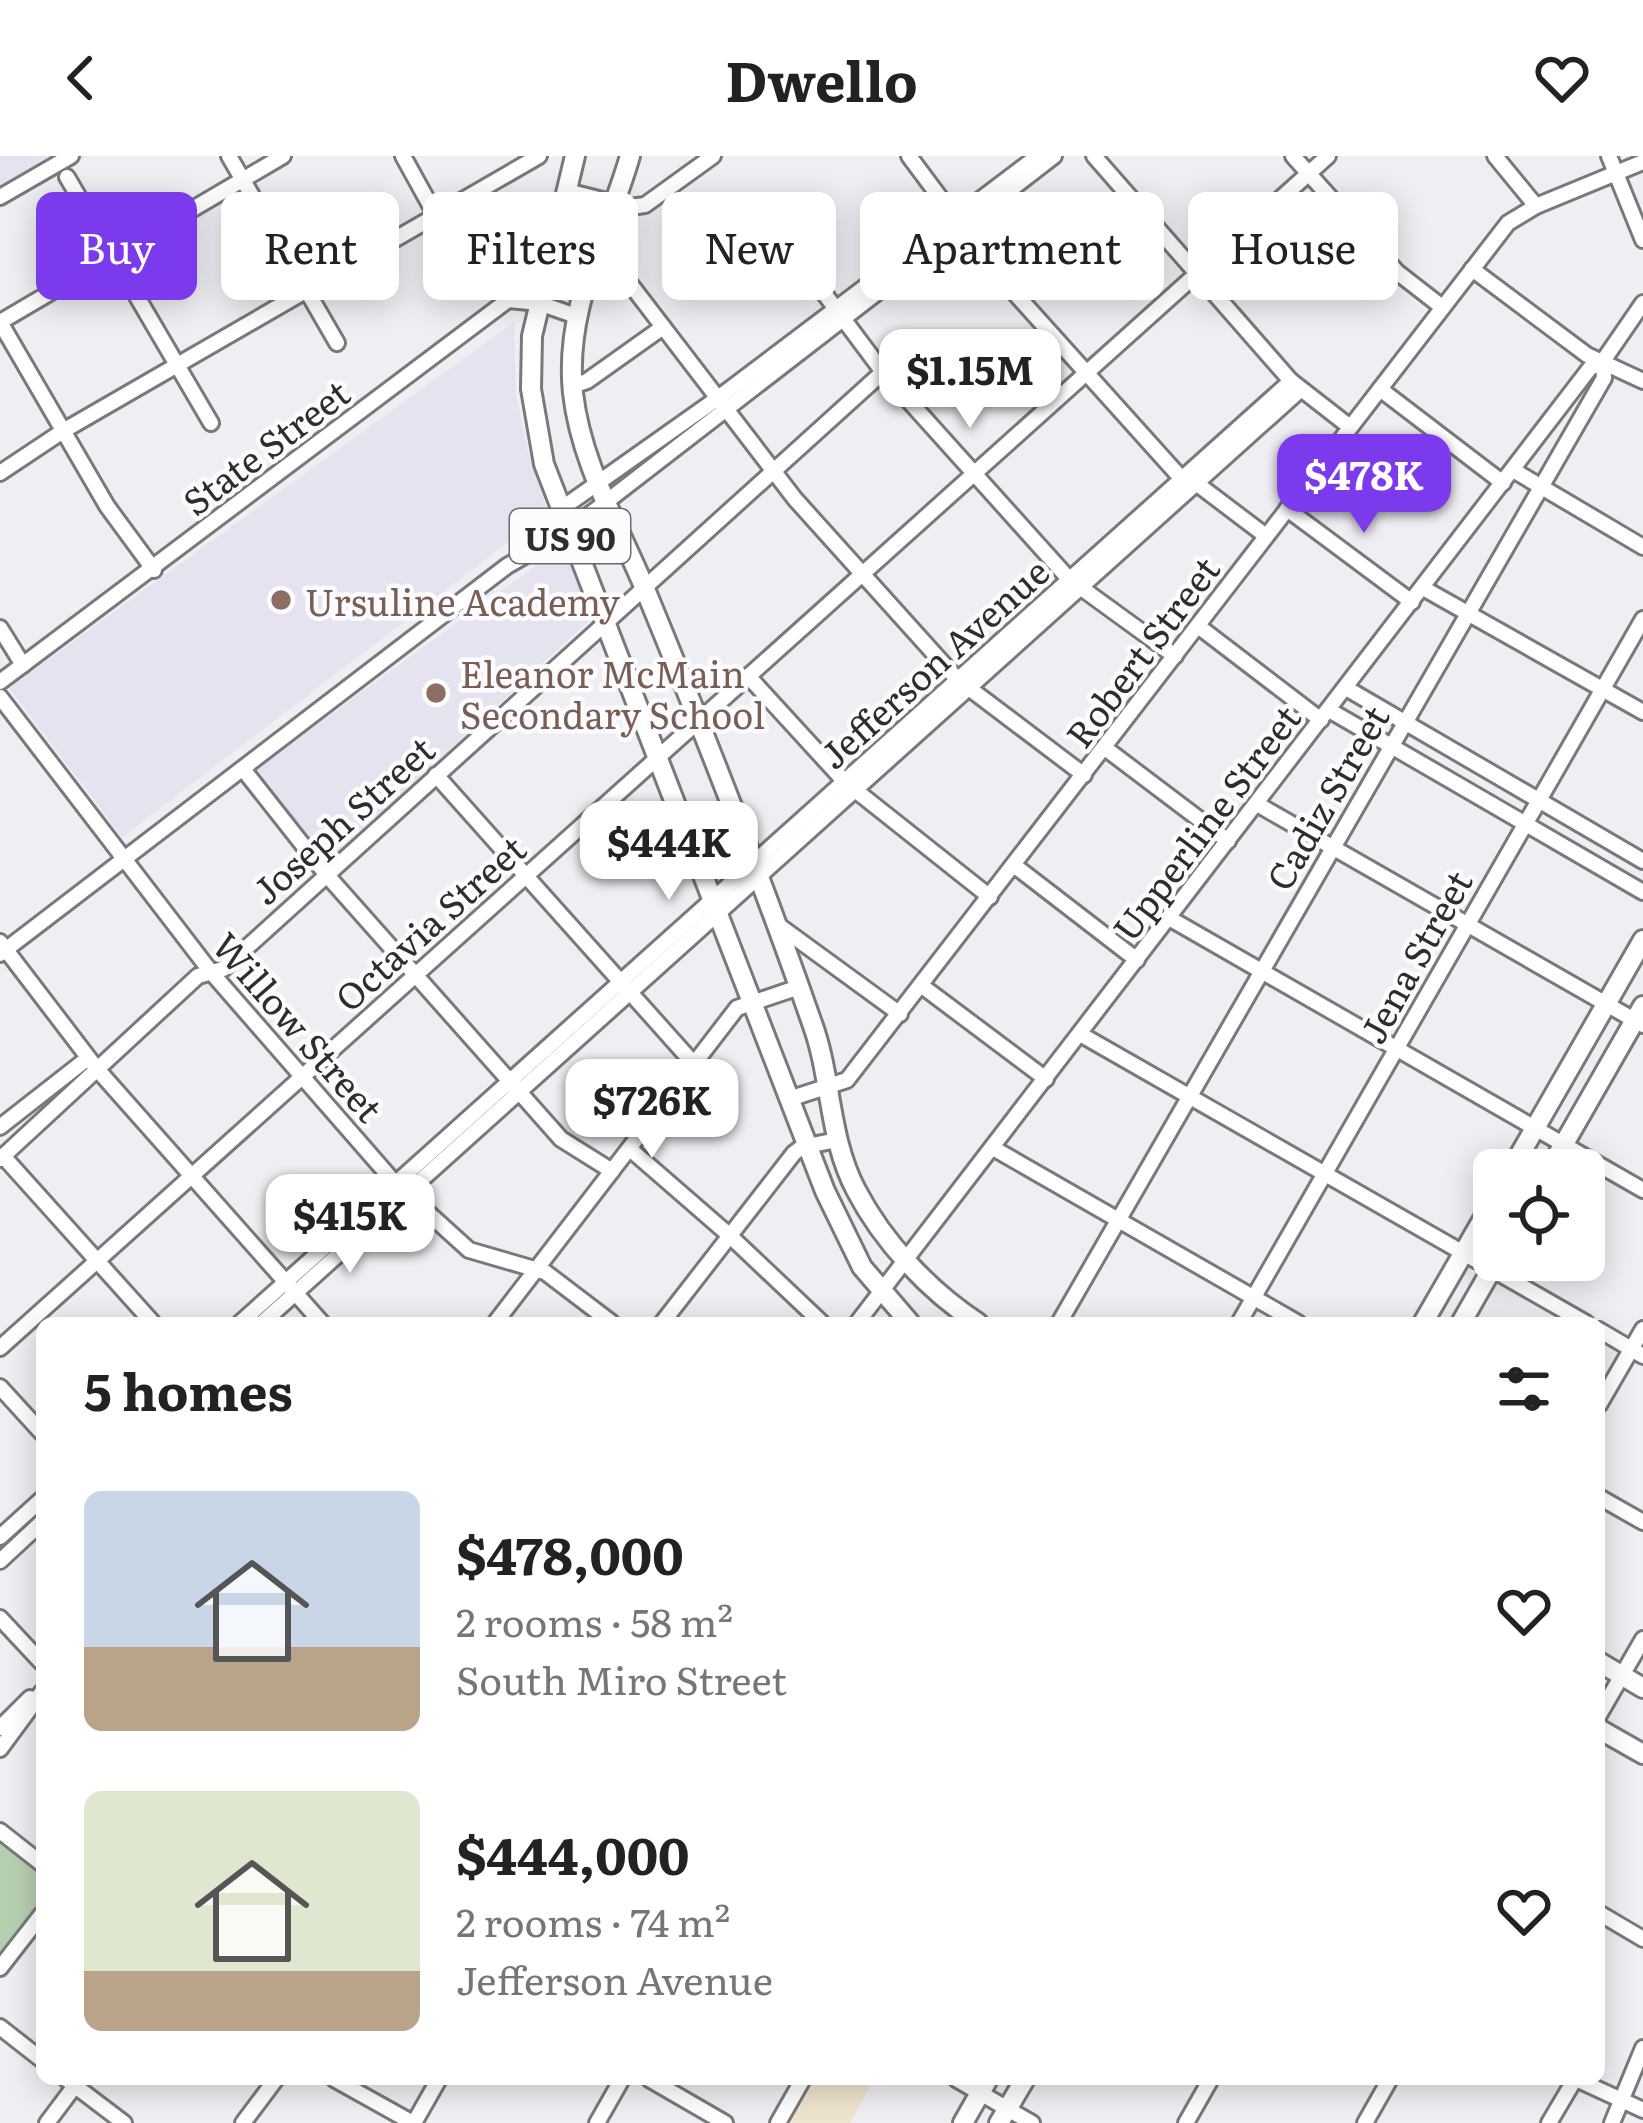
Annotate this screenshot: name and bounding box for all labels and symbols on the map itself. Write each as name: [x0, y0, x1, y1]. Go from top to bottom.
pin: $1.15M: [872, 329, 1068, 431]
street label: State Street: [170, 365, 360, 526]
pin: $478K: [1280, 434, 1448, 536]
road number: US 90: [510, 509, 630, 563]
street label: Jefferson Avenue: [807, 544, 1059, 780]
street label: Robert Street: [1052, 544, 1231, 758]
place label: Ursuline Academy: [305, 574, 620, 627]
marker: Ursuline Academy: [268, 587, 294, 613]
place label: Eleanor McMain Secondary School: [460, 646, 765, 740]
marker: Eleanor McMain Secondary School: [423, 680, 449, 706]
street label: Upperline Street: [1098, 692, 1312, 951]
street label: Cadiz Street: [1252, 694, 1401, 899]
street label: Joseph Street: [239, 722, 445, 915]
pin: $444K: [585, 801, 753, 903]
street label: Octavia Street: [322, 822, 536, 1022]
street label: Jena Street: [1345, 860, 1484, 1052]
street label: Willow Street: [202, 919, 397, 1133]
pin: $726K: [568, 1059, 736, 1161]
pin: $415K: [266, 1174, 434, 1276]

